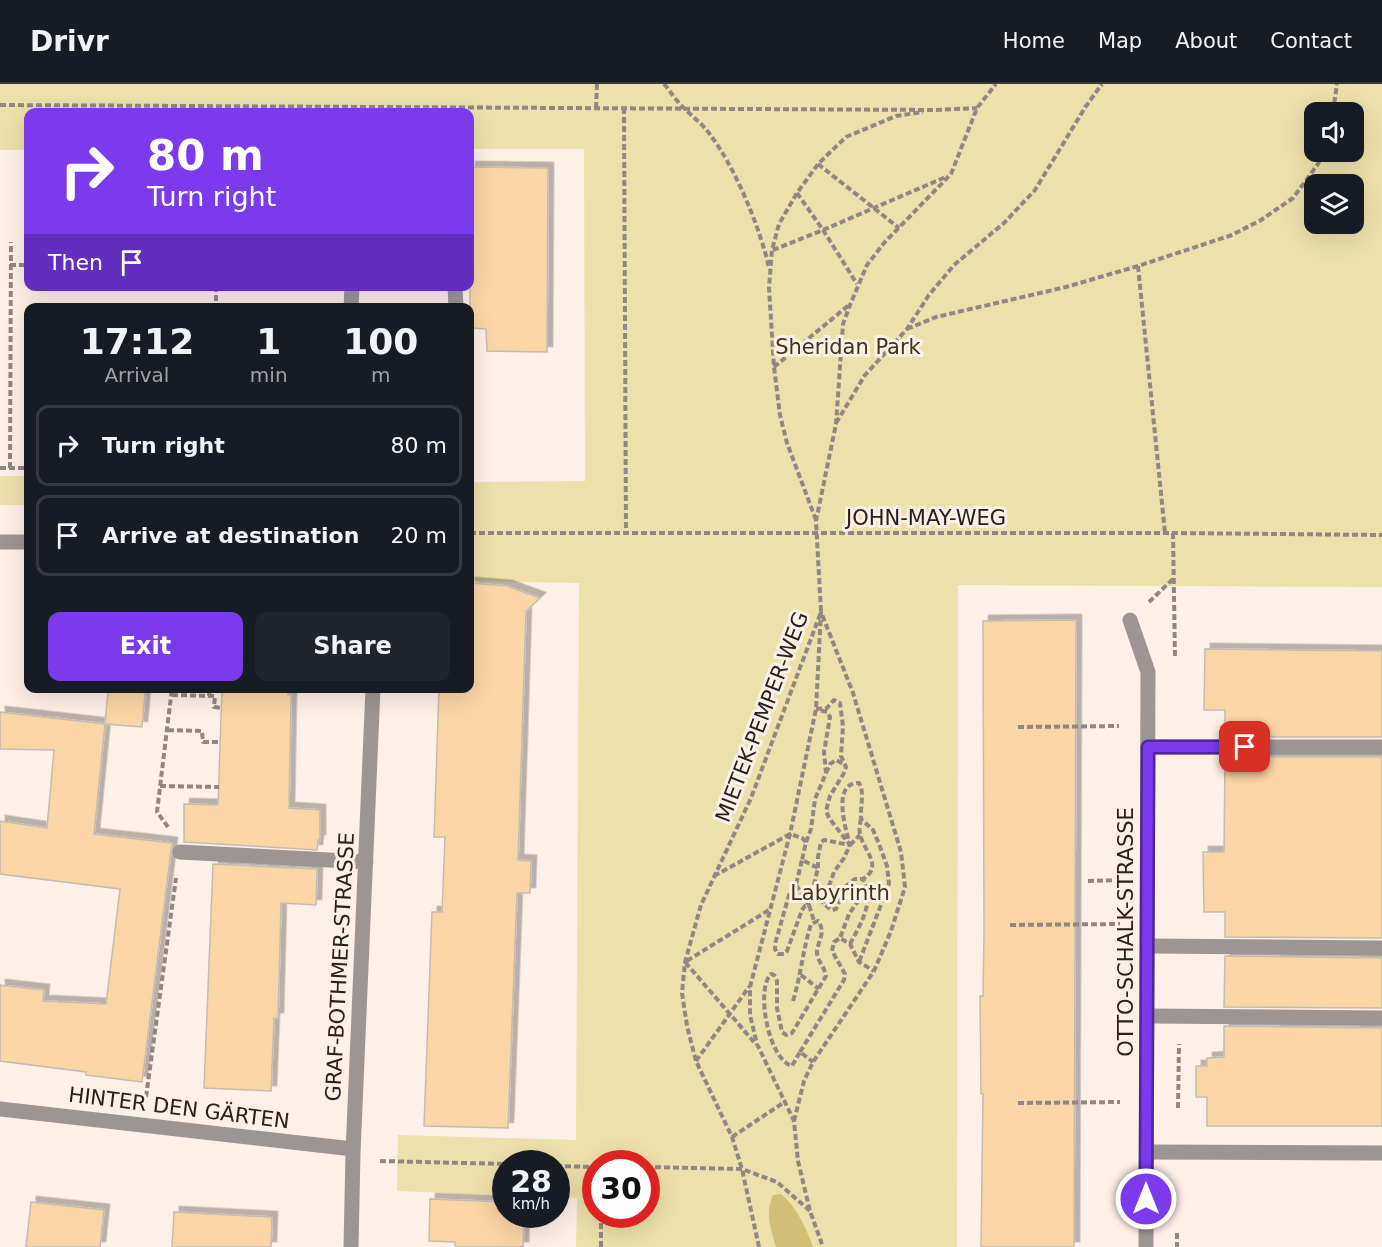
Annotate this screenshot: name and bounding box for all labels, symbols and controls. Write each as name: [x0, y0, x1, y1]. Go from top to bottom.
text: Drivr: [30, 25, 109, 58]
text: Home: [1003, 29, 1065, 53]
text: Map: [1098, 29, 1142, 53]
text: About: [1175, 29, 1237, 53]
text: Contact: [1270, 29, 1352, 53]
map controls: [1304, 102, 1364, 234]
button: sound: [1304, 102, 1364, 162]
text: 80 m: [147, 131, 264, 180]
icon: right: [48, 132, 126, 210]
button: layers: [1304, 174, 1364, 234]
text: Turn right: [147, 181, 276, 212]
icon: arrive: [115, 246, 148, 279]
text: Then: [48, 250, 103, 275]
text: 17:12: [80, 321, 194, 362]
text: 1: [256, 321, 281, 362]
text: 100: [343, 321, 418, 362]
park label: Sheridan Park: [775, 335, 922, 359]
text: Arrival: [104, 363, 169, 387]
text: min: [250, 363, 288, 387]
text: m: [371, 363, 391, 387]
icon: right: [51, 429, 84, 462]
text: Turn right: [102, 433, 225, 458]
text: 80 m: [391, 433, 447, 458]
street label: JOHN-MAY-WEG: [844, 506, 1006, 530]
icon: arrive: [51, 519, 84, 552]
text: Arrive at destination: [102, 523, 359, 548]
text: 20 m: [391, 523, 447, 548]
street label: MIETEK-PEMPER-WEG: [711, 608, 813, 826]
button: Exit: [48, 612, 243, 681]
button: Share: [255, 612, 450, 681]
pin: [1219, 721, 1270, 772]
icon: arrive: [1228, 730, 1261, 763]
street label: OTTO-SCHALK-STRASSE: [1114, 807, 1138, 1057]
street label: GRAF-BOTHMER-STRASSE: [321, 832, 359, 1102]
park label: Labyrinth: [790, 881, 890, 905]
street label: HINTER DEN GÄRTEN: [67, 1082, 291, 1133]
speed limit sign: 30: [582, 1150, 660, 1228]
text: 28: [510, 1164, 552, 1199]
position arrow: [1114, 1167, 1178, 1231]
text: km/h: [512, 1195, 550, 1213]

